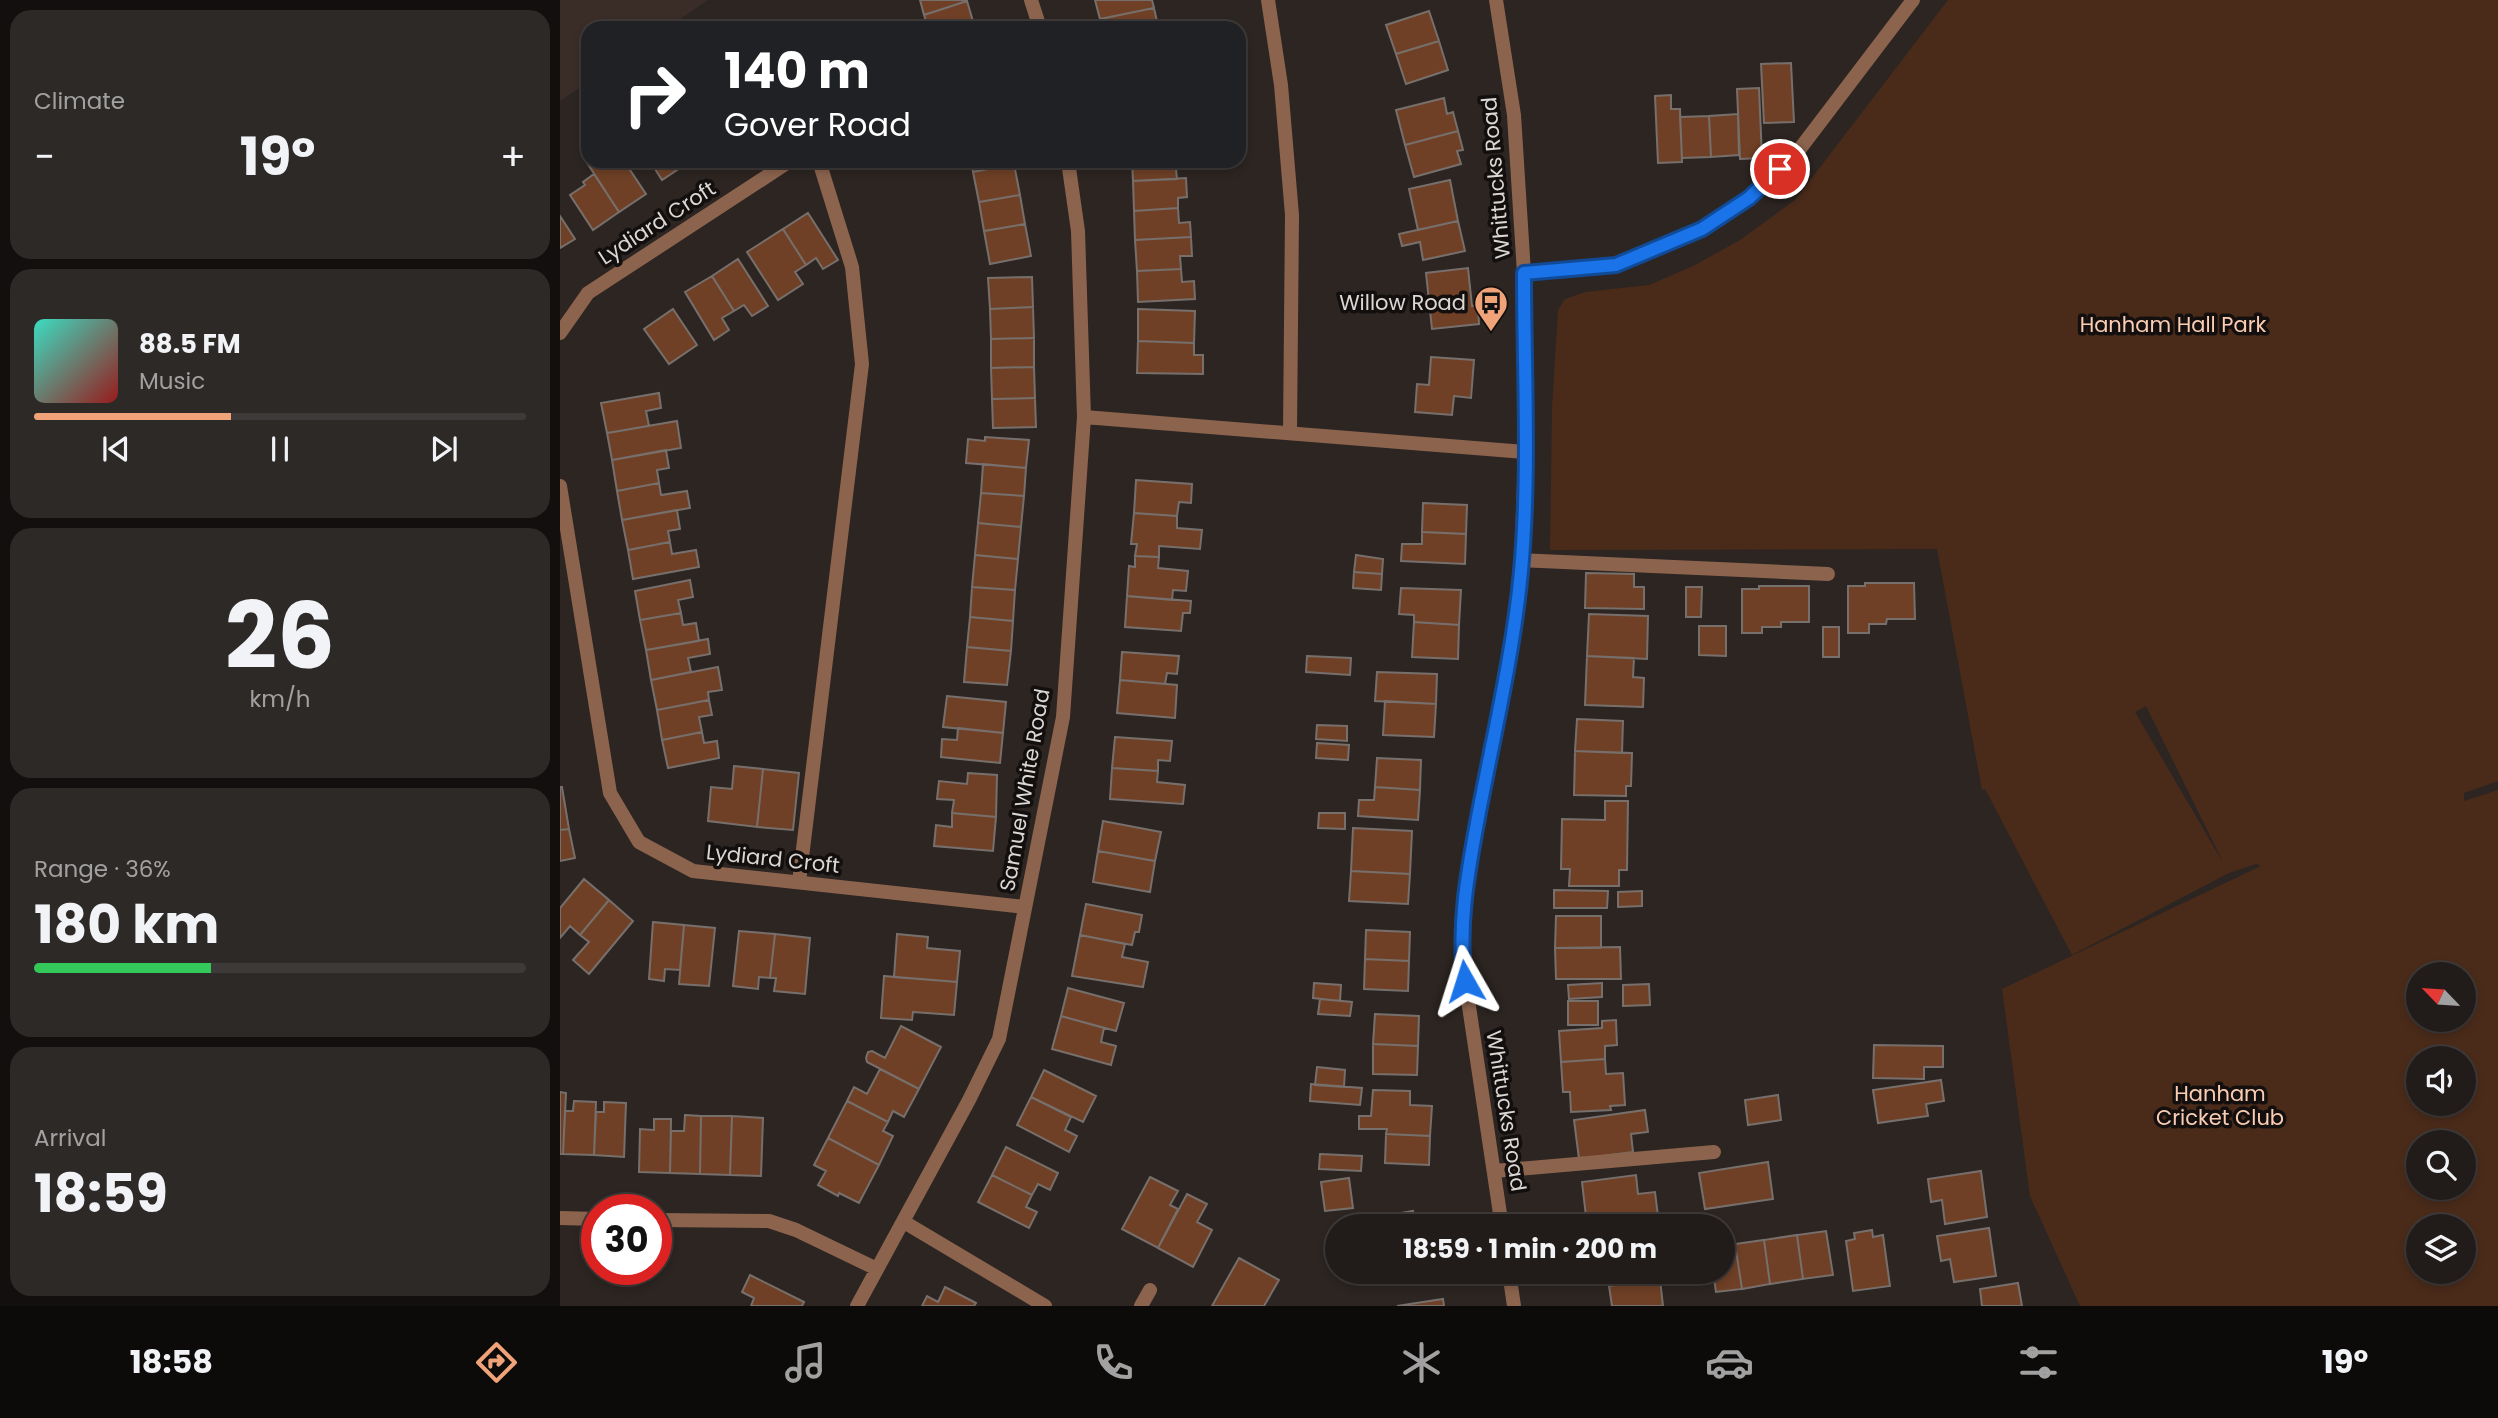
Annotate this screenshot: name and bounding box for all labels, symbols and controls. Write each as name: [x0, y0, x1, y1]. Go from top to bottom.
text: 140 m: [724, 37, 870, 105]
icon: right: [609, 49, 700, 140]
text: Climate: [34, 85, 125, 117]
street label: Whittucks Road: [1474, 96, 1517, 260]
text: Gover Road: [724, 102, 911, 147]
text: 19°: [240, 120, 315, 193]
text: −: [34, 130, 55, 183]
text: +: [500, 130, 526, 183]
pin: [1750, 139, 1810, 199]
icon: arrive: [1761, 150, 1799, 188]
street label: Lydiard Croft: [593, 174, 721, 271]
bus stop icon: Willow Road: [1472, 284, 1510, 333]
place label: Willow Road: [1339, 288, 1466, 317]
park label: Hanham Hall Park: [2080, 310, 2267, 339]
text: 88.5 FM: [139, 326, 241, 362]
text: Music: [139, 365, 205, 397]
icon: previous: [97, 430, 135, 468]
icon: pause: [261, 430, 299, 468]
icon: next: [425, 430, 463, 468]
text: 26: [225, 572, 335, 700]
text: km/h: [249, 683, 311, 715]
street label: Samuel White Road: [992, 686, 1057, 894]
street label: Lydiard Croft: [705, 837, 841, 880]
text: Range · 36%: [34, 853, 171, 885]
text: 180 km: [34, 888, 219, 961]
position arrow: [1428, 944, 1502, 1018]
north arrow: [2406, 962, 2476, 1032]
map controls: [2406, 962, 2476, 1284]
street label: Whittucks Road: [1479, 1028, 1534, 1193]
button: sound: [2406, 1046, 2476, 1116]
park label: Hanham Cricket Club: [2156, 1079, 2284, 1132]
text: Arrival: [34, 1122, 106, 1154]
button: search: [2406, 1130, 2476, 1200]
text: 18:59: [34, 1157, 168, 1230]
speed limit sign: 30: [581, 1194, 672, 1285]
button: layers: [2406, 1214, 2476, 1284]
text: 18:59 · 1 min · 200 m: [1403, 1231, 1657, 1267]
icon: directions: [472, 1338, 521, 1387]
icon: music: [781, 1338, 830, 1387]
icon: phone: [1089, 1338, 1138, 1387]
icon: climate: [1397, 1338, 1446, 1387]
icon: car: [1705, 1338, 1754, 1387]
icon: filters: [2014, 1338, 2063, 1387]
text: 18:58: [130, 1339, 213, 1384]
text: 19°: [2322, 1339, 2368, 1384]

